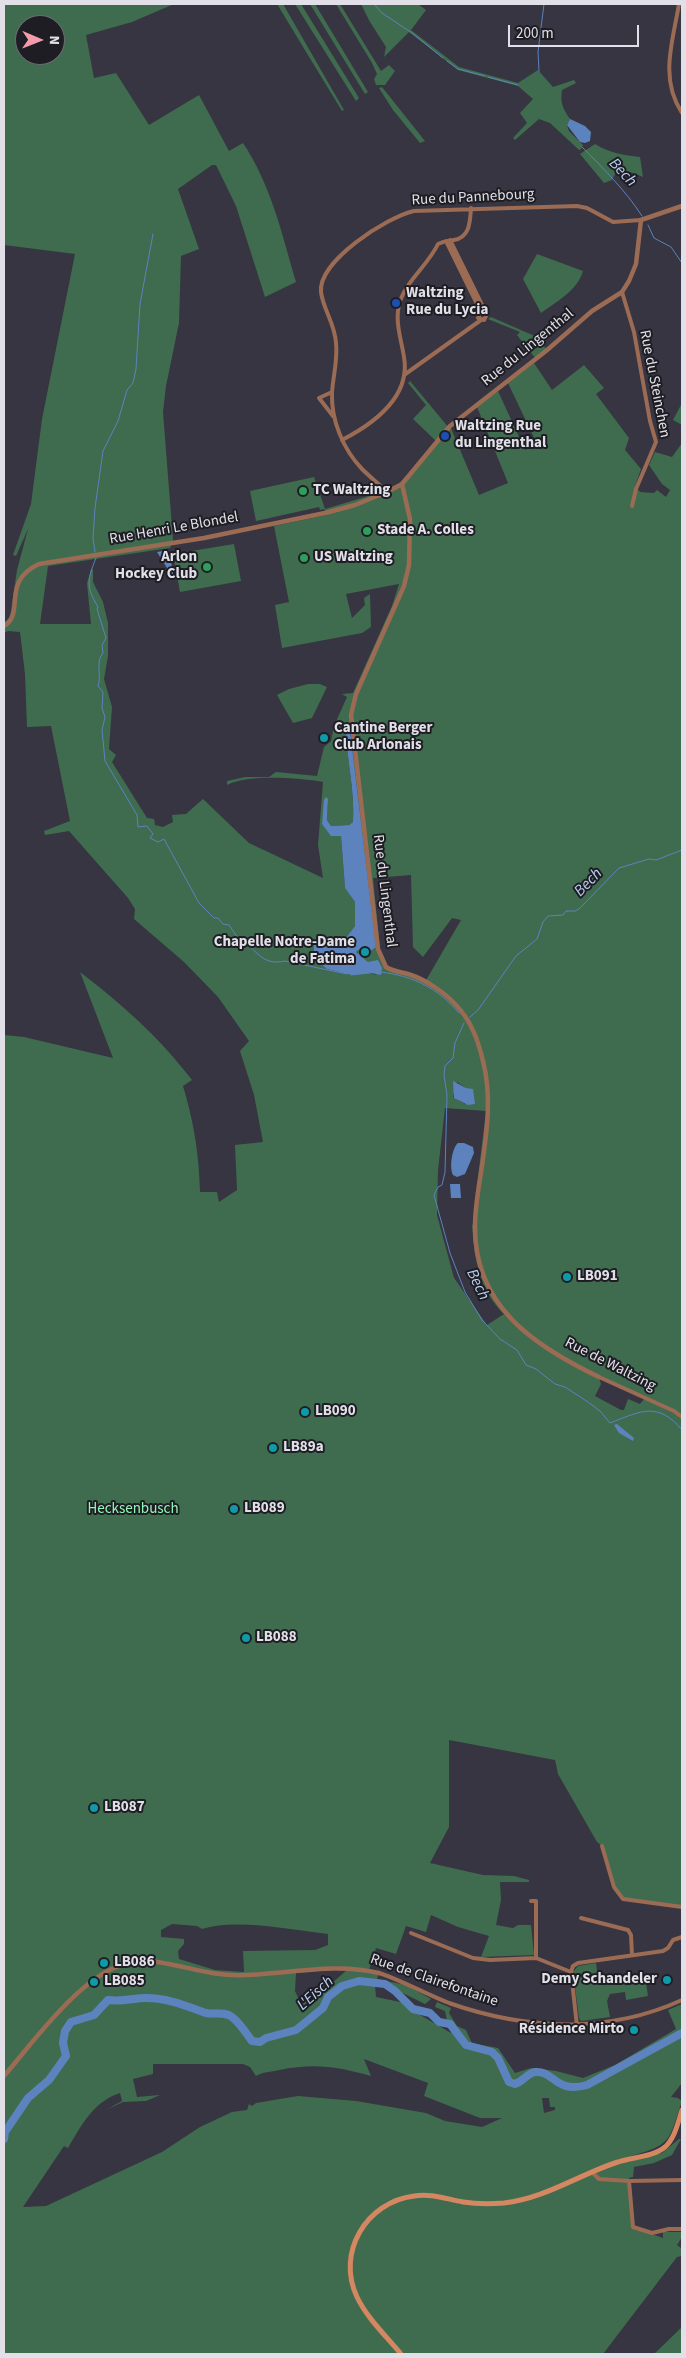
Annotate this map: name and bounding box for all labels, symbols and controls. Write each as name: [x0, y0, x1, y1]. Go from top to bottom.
north arrow: [15, 15, 65, 65]
scale bar: [511, 15, 642, 47]
text: 200 m: [516, 23, 554, 44]
text: N: [44, 35, 64, 45]
water label: Bech: [604, 155, 640, 191]
street label: Rue du Pannebourg: [411, 186, 535, 210]
place label: Waltzing Rue du Lycia: [406, 285, 488, 320]
marker: Waltzing Rue du Lycia: [390, 297, 402, 309]
street label: Rue du Lingenthal: [478, 305, 578, 391]
street label: Rue du Steinchen: [635, 329, 673, 439]
place label: Waltzing Rue du Lingenthal: [455, 418, 546, 453]
marker: Waltzing Rue du Lingenthal: [439, 430, 451, 442]
place label: TC Waltzing: [313, 482, 390, 500]
marker: TC Waltzing: [297, 485, 309, 497]
street label: Rue Henri Le Blondel: [108, 509, 240, 549]
place label: Stade A. Colles: [377, 522, 474, 540]
marker: Stade A. Colles: [361, 525, 373, 537]
place label: Arlon Hockey Club: [115, 549, 197, 584]
place label: US Waltzing: [314, 549, 393, 567]
marker: US Waltzing: [298, 552, 310, 564]
marker: Arlon Hockey Club: [201, 561, 213, 573]
place label: Cantine Berger Club Arlonais: [334, 720, 433, 755]
marker: Cantine Berger Club Arlonais: [318, 732, 330, 744]
street label: Rue du Lingenthal: [368, 834, 400, 948]
water label: Bech: [571, 865, 607, 901]
place label: Chapelle Notre-Dame de Fatima: [214, 934, 355, 969]
marker: Chapelle Notre-Dame de Fatima: [359, 946, 371, 958]
water label: Bech: [461, 1266, 493, 1304]
place label: LB091: [577, 1268, 618, 1286]
marker: LB091: [561, 1271, 573, 1283]
street label: Rue de Waltzing: [561, 1334, 659, 1396]
place label: LB090: [315, 1403, 356, 1421]
marker: LB090: [299, 1406, 311, 1418]
place label: LB89a: [283, 1439, 324, 1457]
marker: LB89a: [267, 1442, 279, 1454]
place label: LB089: [244, 1500, 285, 1518]
park label: Hecksenbusch: [87, 1501, 179, 1519]
marker: LB089: [228, 1503, 240, 1515]
place label: LB088: [256, 1629, 297, 1647]
marker: LB088: [240, 1632, 252, 1644]
place label: LB087: [104, 1799, 145, 1817]
marker: LB087: [88, 1802, 100, 1814]
street label: Rue de Clairefontaine: [368, 1951, 500, 2011]
place label: LB086: [114, 1954, 155, 1972]
marker: LB086: [98, 1957, 110, 1969]
place label: Demy Schandeler: [541, 1971, 657, 1989]
place label: LB085: [104, 1973, 145, 1991]
water label: L'Eisch: [294, 1973, 338, 2015]
marker: Demy Schandeler: [661, 1974, 673, 1986]
marker: LB085: [88, 1976, 100, 1988]
place label: Résidence Mirto: [519, 2021, 624, 2039]
marker: Résidence Mirto: [628, 2024, 640, 2036]

